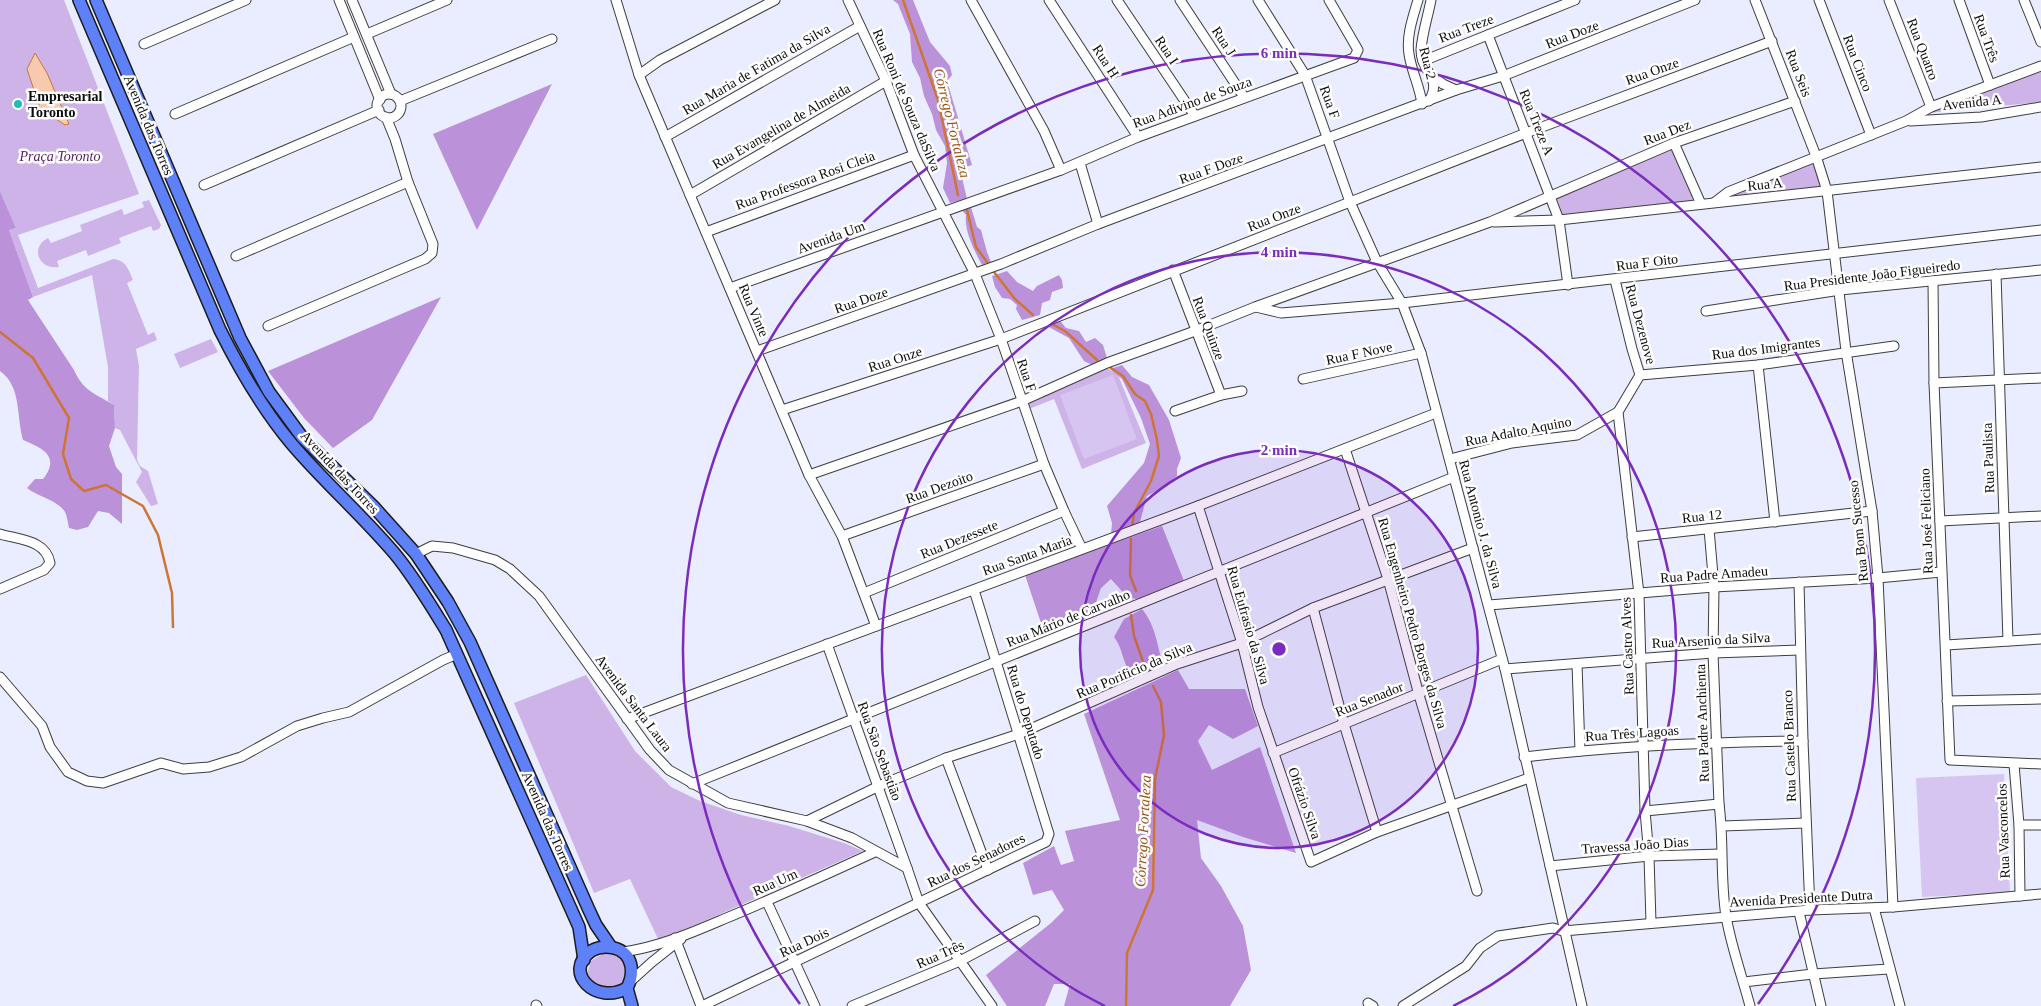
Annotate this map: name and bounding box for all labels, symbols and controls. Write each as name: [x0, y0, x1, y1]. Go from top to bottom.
street label: Rua Treze: [1437, 11, 1496, 46]
street label: Rua Três: [1971, 12, 2002, 64]
street label: Rua Quatro: [1904, 16, 1941, 82]
street label: Rua Doze: [1544, 18, 1601, 51]
street label: Rua Maria de Fatima da Silva: [680, 21, 833, 118]
street label: Rua J: [1209, 24, 1239, 59]
street label: Rua Roni de Souza daSilva: [870, 27, 944, 174]
street label: Rua I: [1152, 33, 1182, 67]
street label: Rua Cinco: [1840, 33, 1875, 94]
street label: Rua H: [1089, 42, 1122, 81]
text: 6 min: [1261, 45, 1298, 61]
street label: Rua 2: [1416, 45, 1439, 81]
street label: Rua Seis: [1783, 47, 1814, 99]
street label: Rua Onze: [1623, 55, 1681, 88]
water label: Córrego Fortaleza: [931, 67, 973, 179]
street label: Avenida das Torres: [121, 73, 176, 178]
street label: Rua Adivino de Souza: [1131, 74, 1254, 131]
street label: Rua Evangelina de Almeida: [710, 80, 854, 172]
street label: Rua F: [1317, 84, 1342, 121]
street label: Rua Treze A: [1516, 87, 1557, 158]
place label: Empresarial Toronto: [28, 89, 103, 120]
street label: Avenida A: [1942, 92, 2003, 113]
marker: Empresarial Toronto: [12, 98, 24, 110]
street label: Rua Dez: [1642, 117, 1693, 148]
street label: Rua Professora Rosi Cleia: [733, 148, 878, 213]
park label: Praça Toronto: [18, 149, 101, 164]
street label: Rua F Doze: [1177, 150, 1245, 187]
street label: Rua A: [1747, 175, 1784, 194]
street label: Rua Onze: [1246, 201, 1303, 234]
street label: Avenida Um: [795, 218, 867, 257]
text: 4 min: [1261, 244, 1298, 260]
street label: Rua F Oito: [1615, 251, 1679, 274]
street label: Rua Presidente João Figueiredo: [1783, 257, 1961, 294]
street label: Rua Vinte: [736, 281, 771, 339]
street label: Rua Dezenove: [1623, 283, 1658, 366]
street label: Rua Doze: [832, 284, 890, 317]
street label: Rua Quinze: [1190, 294, 1227, 362]
street label: Rua dos Imigrantes: [1711, 334, 1821, 363]
street label: Rua F Nove: [1324, 339, 1394, 368]
street label: Rua Onze: [866, 344, 924, 375]
street label: Rua F: [1014, 357, 1039, 394]
street label: Rua Adalto Aquino: [1464, 414, 1573, 449]
street label: Rua Paulista: [1980, 422, 1997, 493]
street label: Avenida das Torres: [298, 428, 382, 517]
text: 2 min: [1261, 442, 1298, 458]
street label: Rua Antonio J. da Silva: [1456, 458, 1505, 591]
street label: Rua Dezoito: [904, 468, 975, 507]
street label: Rua José Feliciano: [1917, 468, 1936, 574]
street label: Rua Bom Sucesso: [1846, 479, 1871, 582]
street label: Rua 12: [1681, 507, 1723, 526]
street label: Rua Engenheiro Pedro Borges da Silva: [1375, 516, 1450, 731]
street label: Rua Dezessete: [918, 517, 1000, 562]
street label: Rua Santa Maria: [980, 532, 1075, 579]
street label: Rua Padre Amadeu: [1660, 563, 1768, 586]
street label: Rua Eufrasio da Silva: [1224, 564, 1273, 687]
street label: Rua Mário de Carvalho: [1004, 587, 1132, 650]
street label: Rua Castro Alves: [1618, 597, 1637, 695]
street label: Rua Arsenio da Silva: [1651, 630, 1771, 651]
street label: Rua Porificio da Silva: [1074, 639, 1195, 702]
centre of rings: [1270, 640, 1288, 658]
street label: Avenida Santa Laura: [592, 652, 675, 755]
street label: Rua do Deputado: [1004, 663, 1047, 761]
street label: Rua Padre Anchienta: [1693, 663, 1712, 782]
street label: Rua Senador: [1333, 679, 1406, 720]
street label: Rua Castelo Branco: [1780, 690, 1799, 802]
street label: Rua São Sebastião: [855, 700, 904, 803]
street label: Rua Três Lagoas: [1585, 723, 1680, 744]
street label: Ofrázio Silva: [1285, 765, 1324, 842]
street label: Avenida das Torres: [519, 769, 576, 873]
water label: Córrego Fortaleza: [1132, 774, 1154, 888]
street label: Rua Vasconcelos: [1994, 783, 2013, 879]
street label: Rua dos Senadores: [925, 830, 1027, 891]
street label: Travessa João Dias: [1581, 834, 1689, 857]
street label: Rua Um: [751, 866, 800, 899]
street label: Avenida Presidente Dutra: [1729, 887, 1874, 910]
street label: Rua Dois: [777, 925, 831, 960]
street label: Rua Três: [914, 937, 966, 972]

